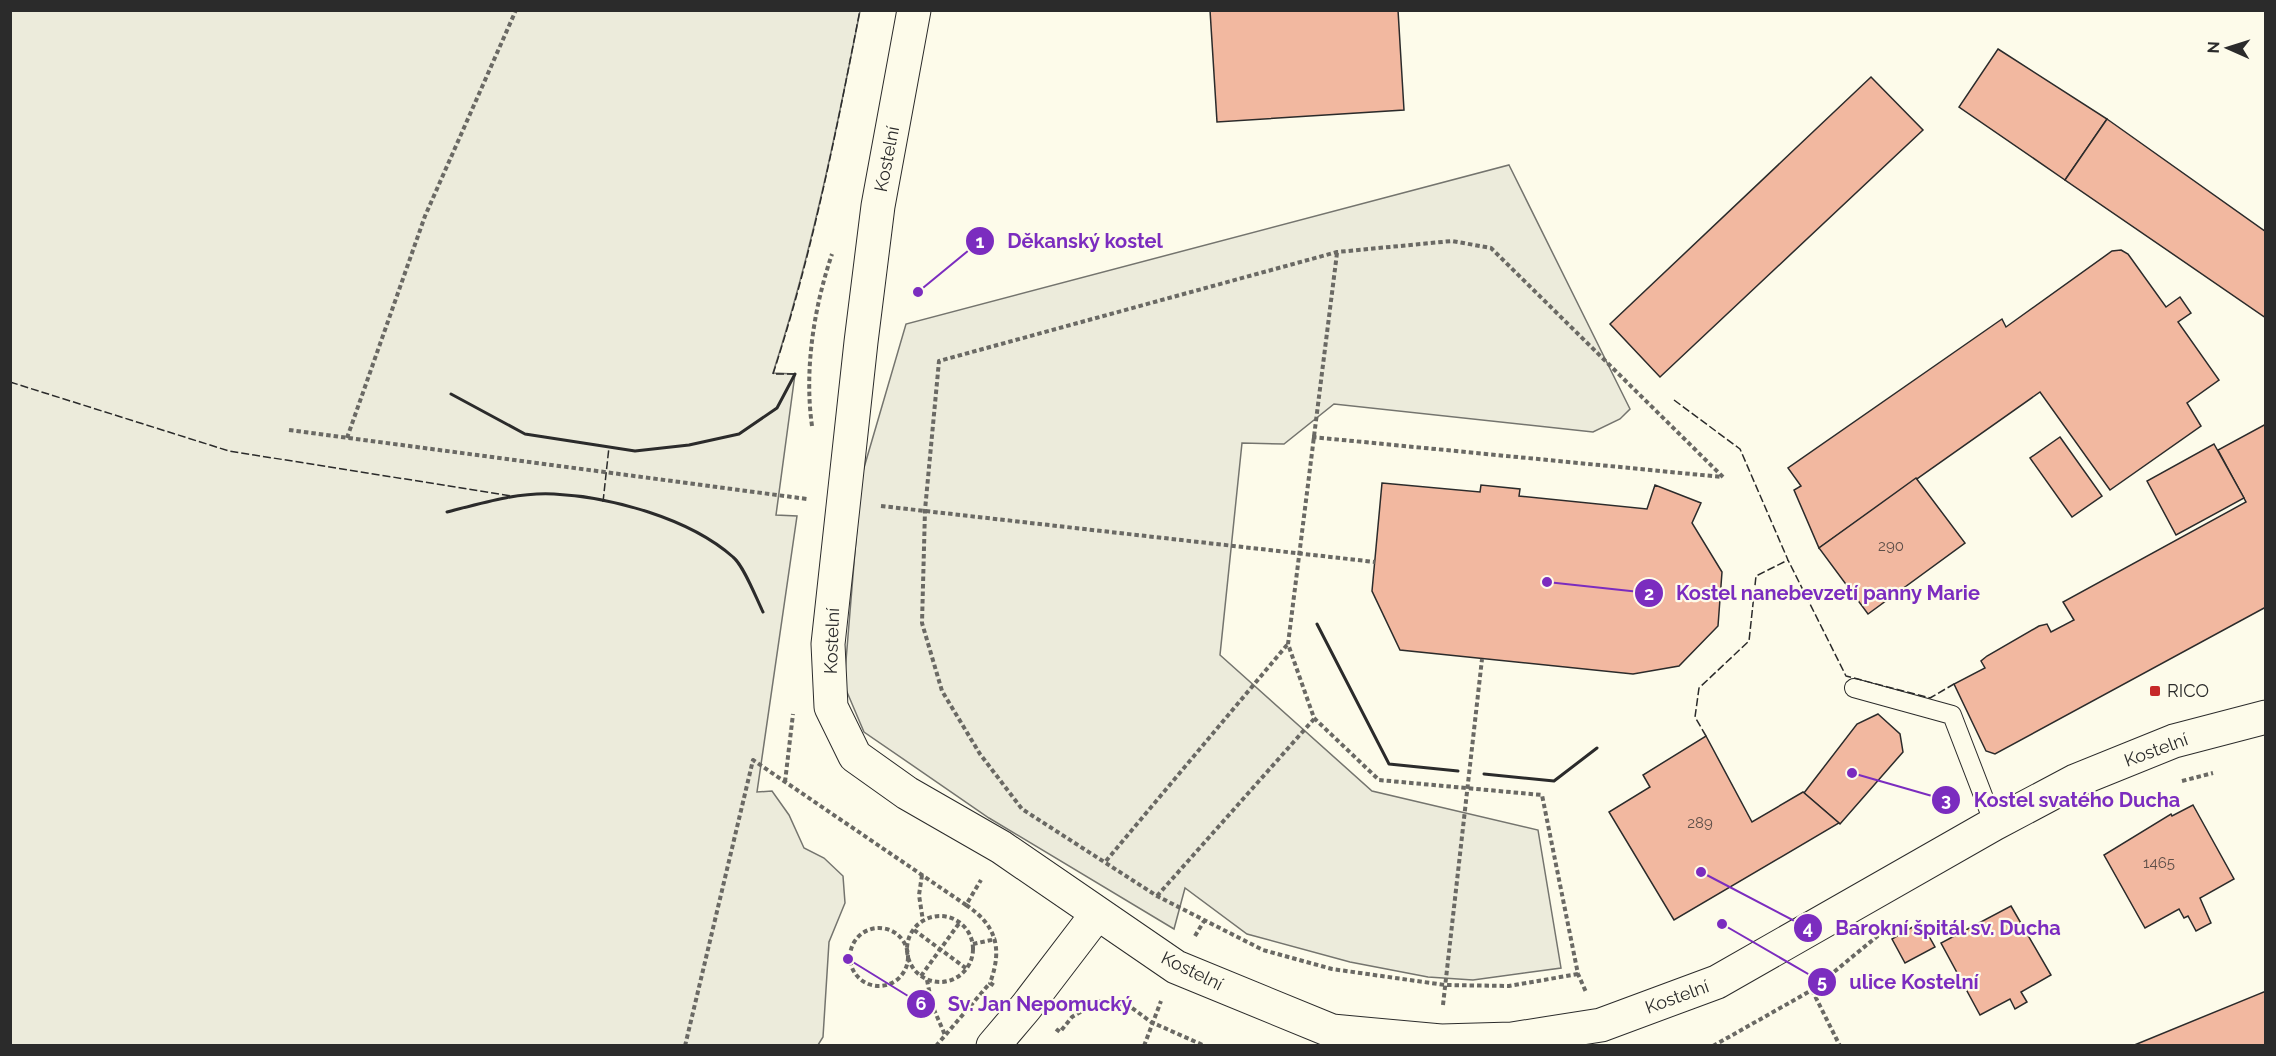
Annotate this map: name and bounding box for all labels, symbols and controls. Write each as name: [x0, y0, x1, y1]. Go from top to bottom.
north arrow: [2198, 18, 2258, 78]
text: N: [2204, 41, 2223, 54]
street label: Kostelní: [870, 124, 903, 193]
callout: Děkanský kostel: [965, 222, 1175, 260]
text: Děkanský kostel: [1007, 229, 1164, 253]
text: 1: [976, 231, 985, 252]
house number: 290: [1878, 537, 1904, 555]
callout: Kostel nanebevzetí panny Marie: [1634, 574, 1992, 612]
text: Kostel nanebevzetí panny Marie: [1676, 581, 1980, 605]
text: 2: [1644, 583, 1654, 604]
street label: Kostelní: [820, 607, 843, 674]
place label: RICO: [2167, 680, 2209, 701]
marker: RICO: [2148, 684, 2162, 698]
street label: Kostelní: [2121, 728, 2191, 771]
callout: Kostel svatého Ducha: [1931, 781, 2192, 819]
text: Kostel svatého Ducha: [1974, 788, 2180, 812]
text: 3: [1941, 789, 1951, 810]
house number: 289: [1687, 814, 1713, 832]
house number: 1465: [2143, 854, 2175, 872]
callout: Barokní špitál sv. Ducha: [1793, 909, 2073, 947]
text: Barokní špitál sv. Ducha: [1835, 916, 2061, 940]
text: 4: [1803, 917, 1813, 938]
street label: Kostelní: [1158, 947, 1227, 995]
callout: ulice Kostelní: [1807, 963, 1990, 1001]
text: ulice Kostelní: [1849, 970, 1980, 994]
text: 5: [1817, 971, 1827, 992]
street label: Kostelní: [1642, 975, 1712, 1018]
callout: Sv. Jan Nepomucký: [906, 985, 1145, 1023]
text: Sv. Jan Nepomucký: [948, 992, 1132, 1016]
text: 6: [916, 993, 927, 1014]

